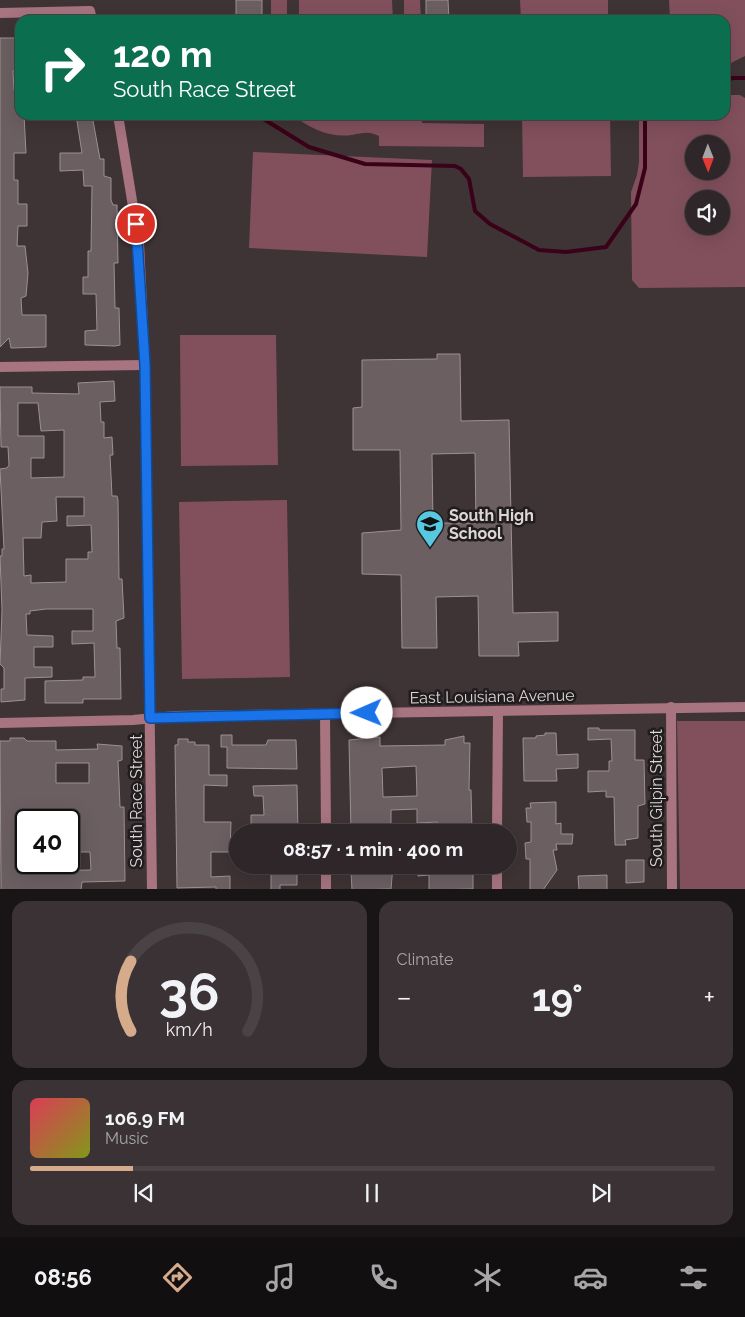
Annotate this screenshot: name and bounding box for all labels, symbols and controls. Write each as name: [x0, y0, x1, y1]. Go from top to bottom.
text: 120 m: [113, 34, 213, 75]
icon: right: [30, 35, 95, 100]
text: South Race Street: [113, 76, 296, 102]
north arrow: [685, 135, 730, 180]
map controls: [685, 135, 730, 235]
button: sound: [685, 190, 730, 235]
pin: [115, 203, 157, 245]
icon: arrive: [122, 210, 150, 238]
place label: South High School: [449, 506, 534, 543]
school or university icon: South High School: [415, 509, 445, 548]
position arrow: [340, 686, 392, 738]
street label: East Louisiana Avenue: [409, 686, 575, 707]
street label: South Gilpin Street: [647, 728, 666, 867]
street label: South Race Street: [127, 734, 146, 868]
speed limit sign: 40: [15, 809, 80, 874]
text: 08:57 · 1 min · 400 m: [283, 838, 463, 860]
text: Climate: [397, 950, 453, 969]
text: 36: [159, 961, 220, 1022]
text: 19°: [532, 975, 583, 1020]
text: −: [397, 981, 412, 1014]
text: +: [703, 981, 715, 1014]
text: km/h: [166, 1019, 213, 1040]
text: 106.9 FM: [105, 1107, 185, 1129]
text: Music: [105, 1129, 149, 1148]
icon: previous: [130, 1179, 158, 1207]
icon: pause: [358, 1179, 386, 1207]
icon: next: [587, 1179, 615, 1207]
icon: directions: [160, 1260, 195, 1295]
icon: music: [263, 1260, 298, 1295]
icon: phone: [366, 1260, 401, 1295]
icon: climate: [470, 1260, 505, 1295]
icon: car: [573, 1260, 608, 1295]
icon: filters: [676, 1260, 711, 1295]
text: 08:56: [34, 1264, 92, 1290]

